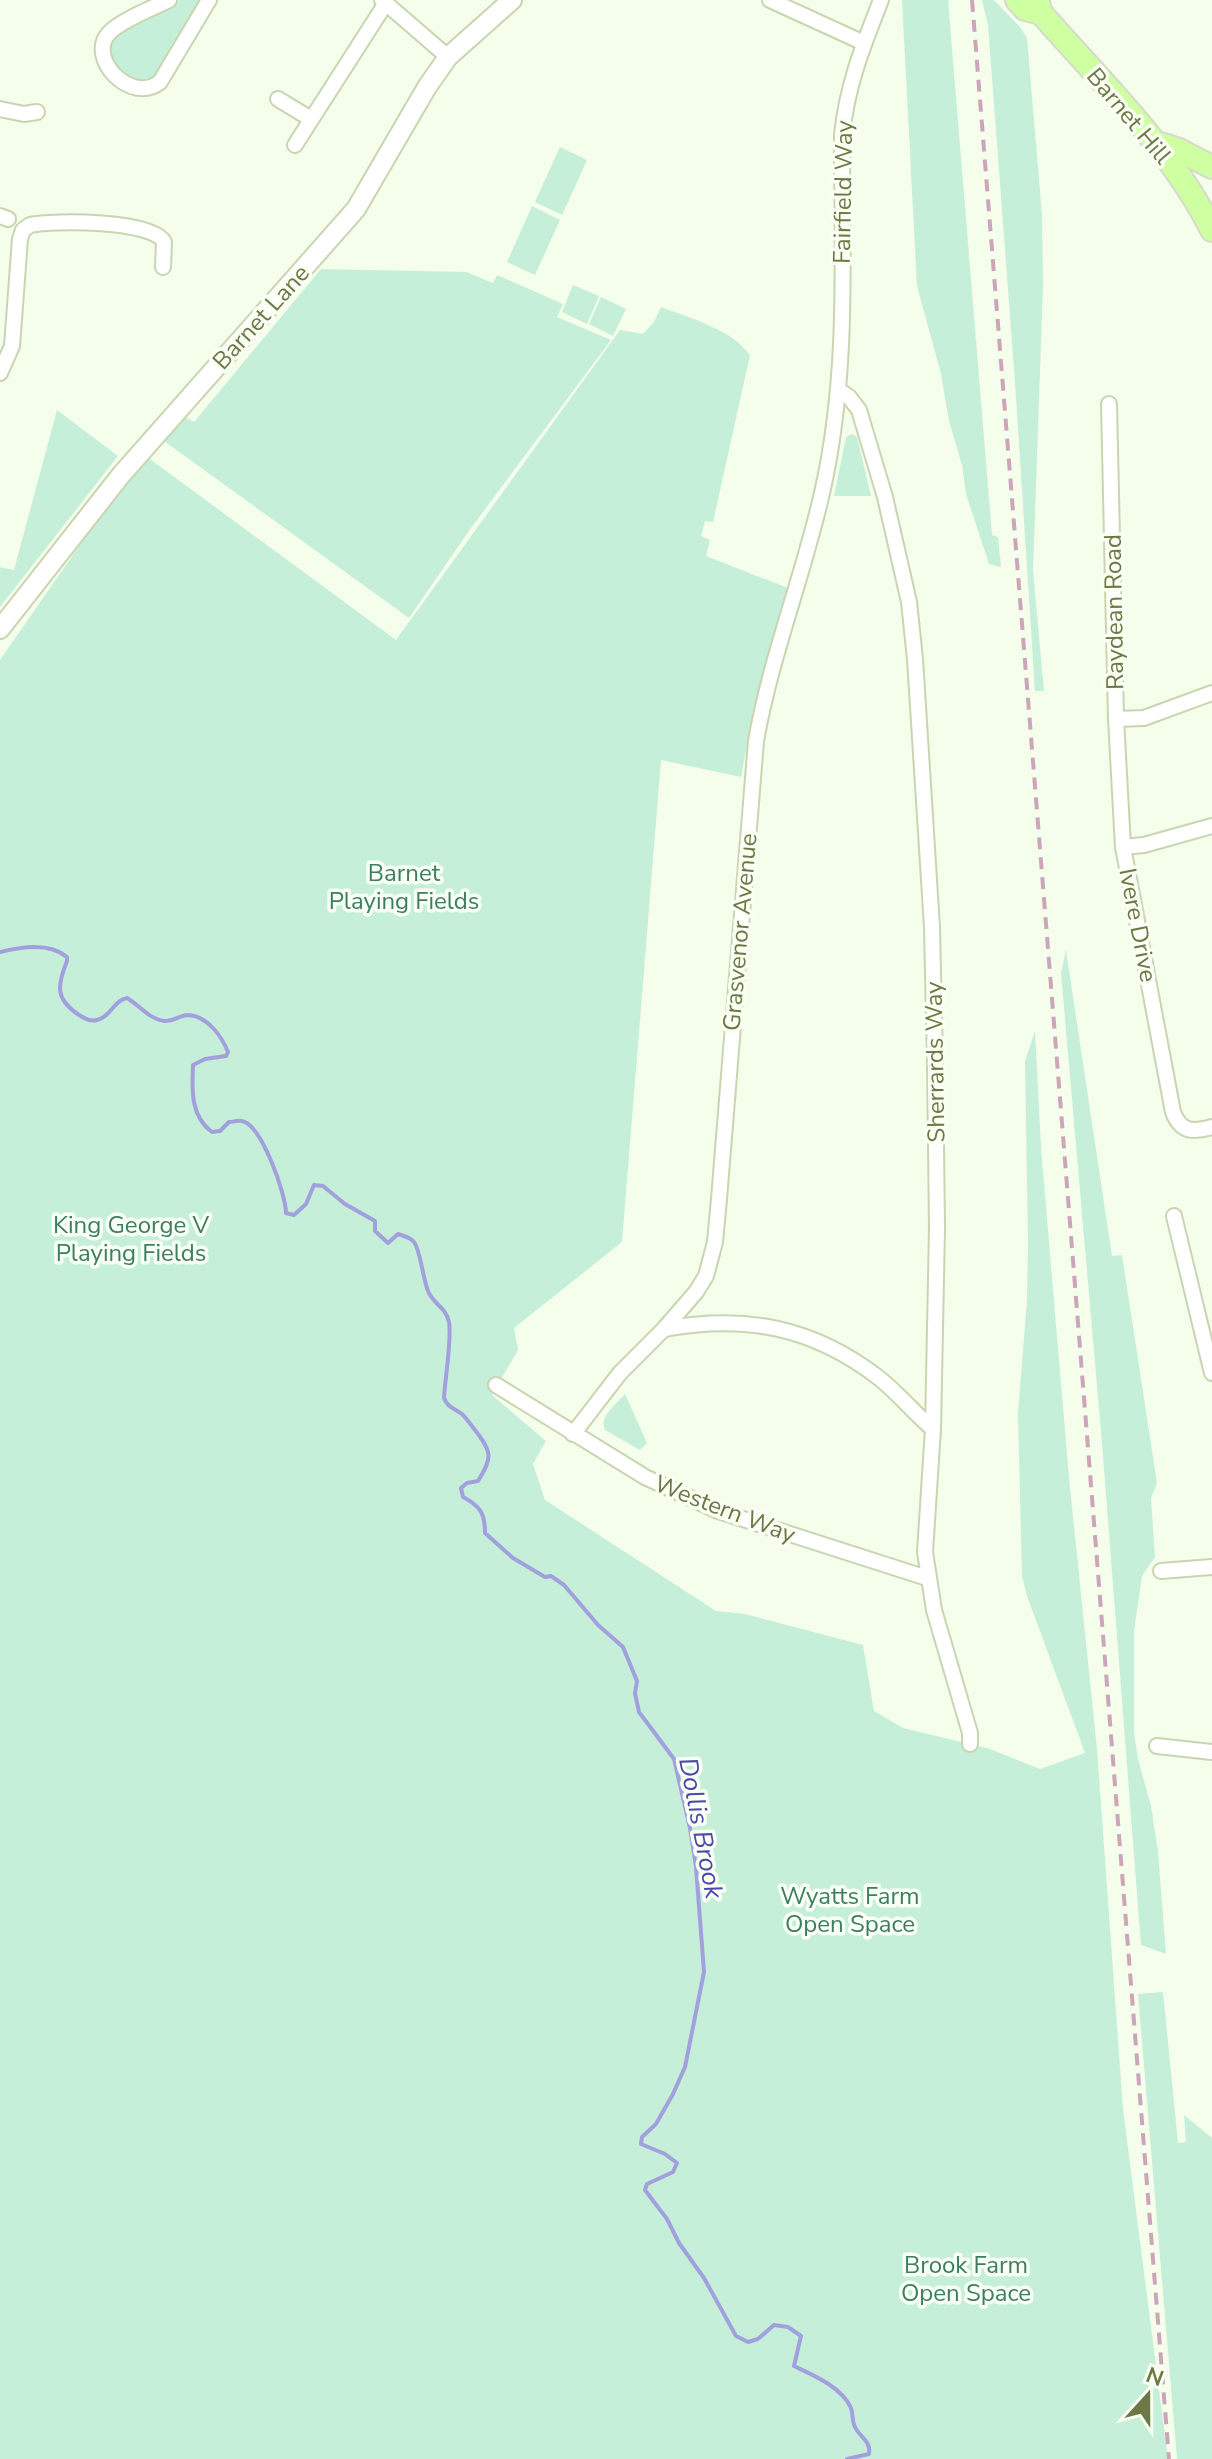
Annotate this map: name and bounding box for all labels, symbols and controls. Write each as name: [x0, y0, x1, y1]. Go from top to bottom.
street label: Barnet Hill: [1079, 61, 1179, 171]
street label: Fairfield Way: [826, 119, 860, 264]
street label: Barnet Lane: [205, 258, 317, 376]
street label: Raydean Road: [1097, 534, 1131, 690]
street label: Grasvenor Avenue: [715, 832, 765, 1032]
park label: Barnet Playing Fields: [329, 857, 479, 917]
street label: Ivere Drive: [1111, 865, 1165, 985]
street label: Sherrards Way: [918, 981, 952, 1143]
park label: King George V Playing Fields: [53, 1209, 209, 1269]
street label: Western Way: [650, 1467, 801, 1551]
water label: Dollis Brook: [670, 1754, 732, 1902]
park label: Wyatts Farm Open Space: [780, 1880, 920, 1940]
park label: Brook Farm Open Space: [901, 2249, 1031, 2309]
north arrow: [1108, 2355, 1188, 2435]
text: N: [1142, 2360, 1168, 2394]

